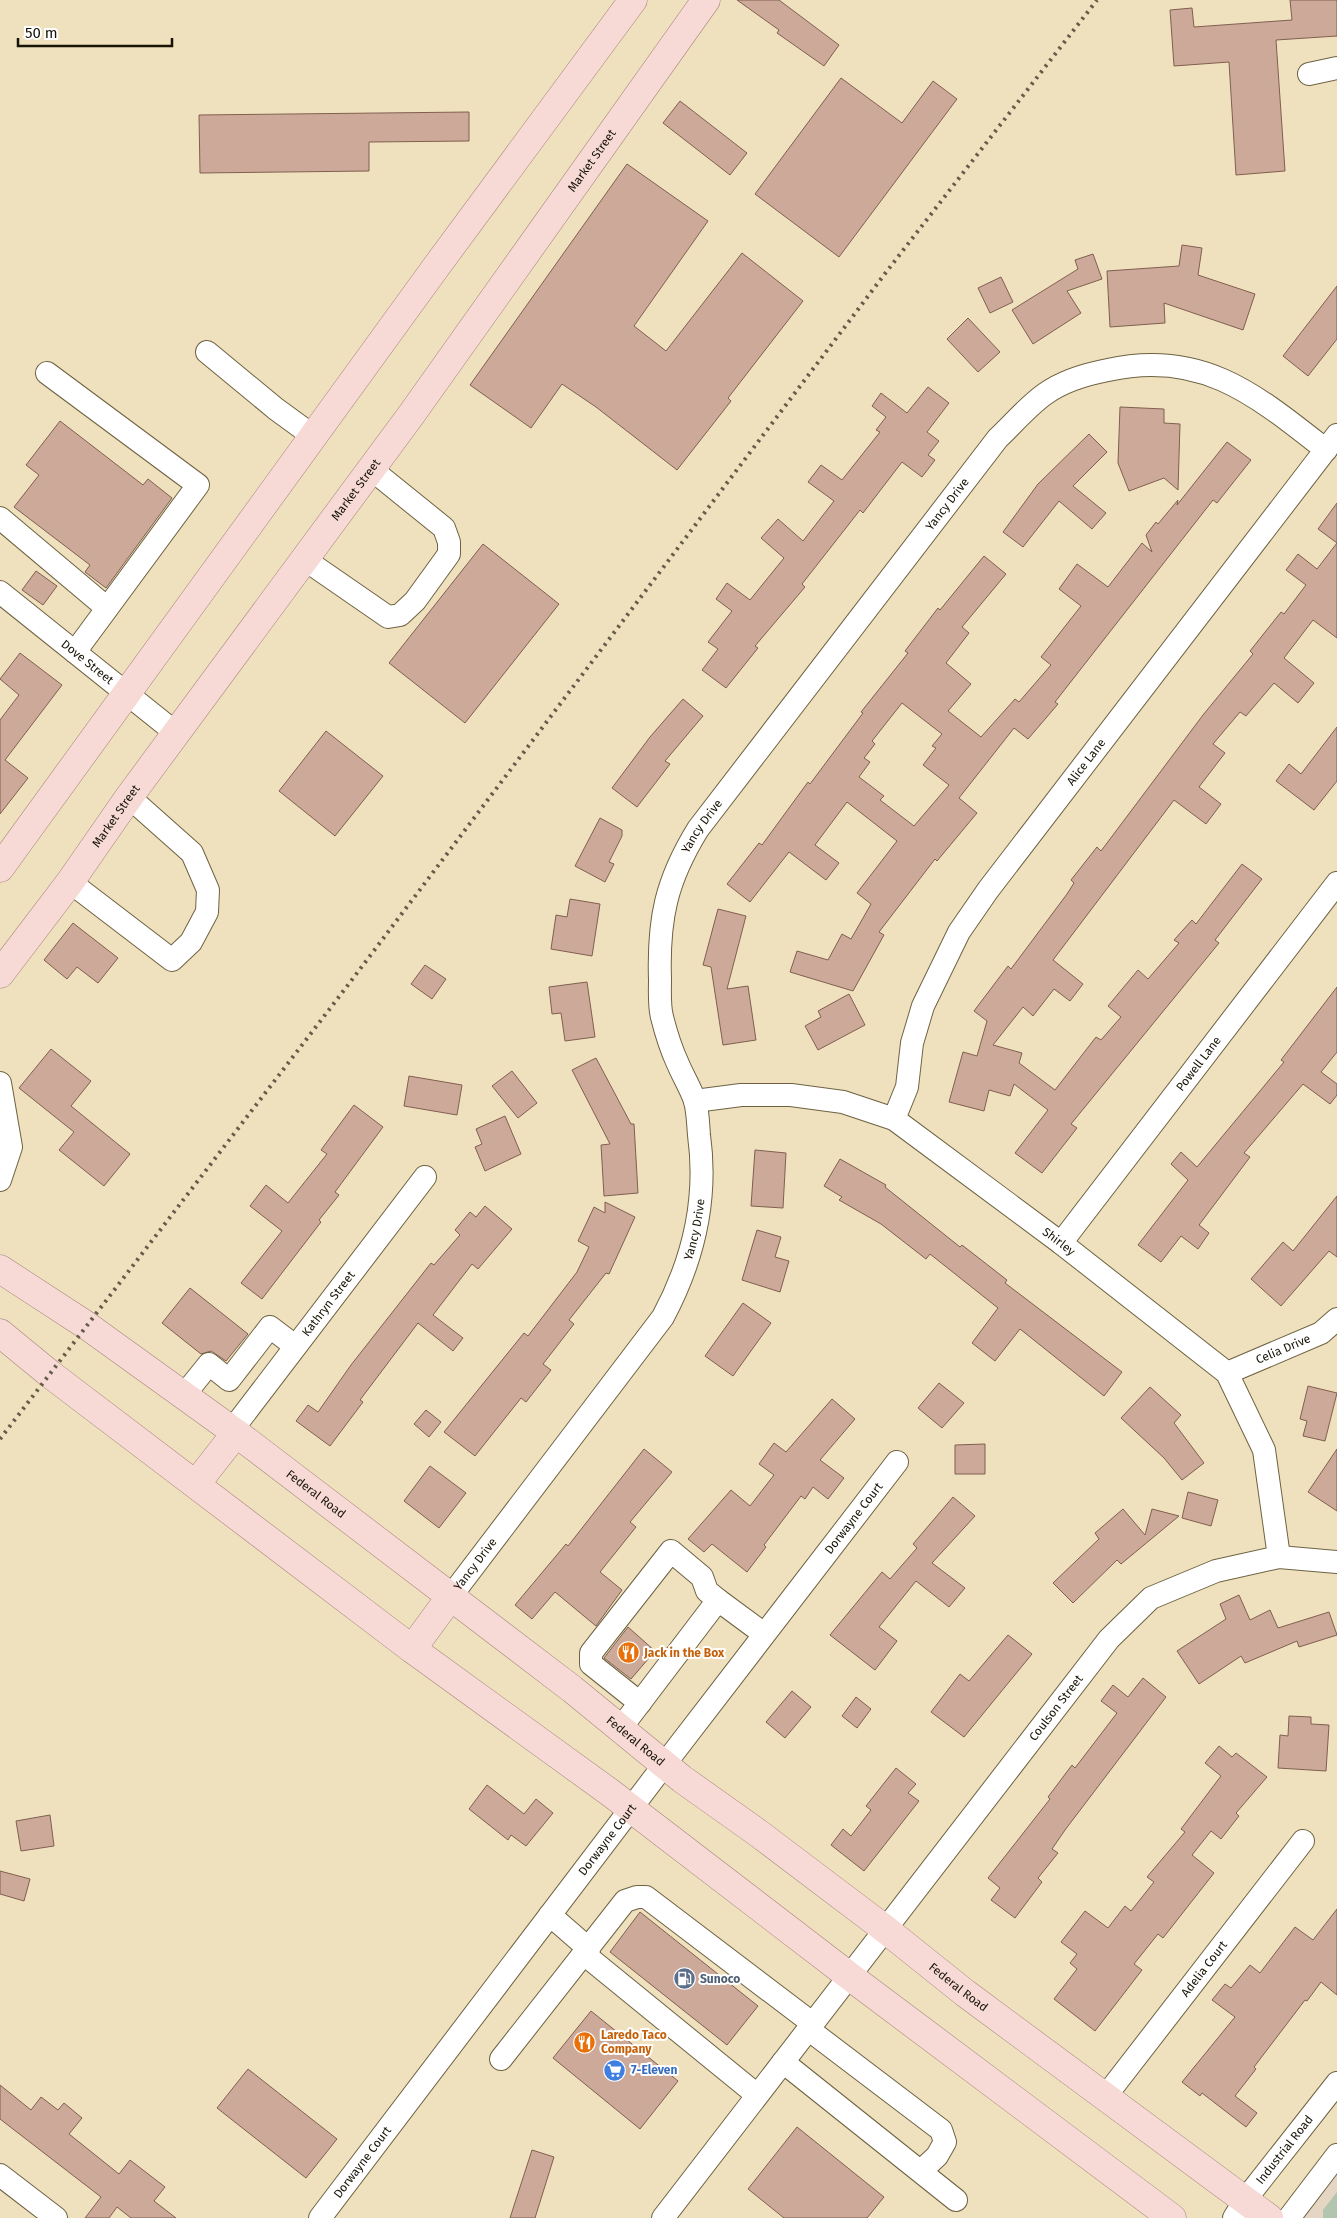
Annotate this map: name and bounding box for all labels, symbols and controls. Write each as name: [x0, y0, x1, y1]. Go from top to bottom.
scale bar: [18, 15, 171, 47]
text: 50 m: [25, 24, 58, 42]
street label: Market Street: [565, 126, 619, 195]
street label: Market Street: [328, 456, 384, 523]
street label: Yancy Drive: [923, 475, 972, 533]
street label: Dove Street: [58, 637, 117, 688]
street label: Alice Lane: [1064, 736, 1108, 788]
street label: Market Street: [89, 781, 143, 850]
street label: Yancy Drive: [679, 796, 725, 855]
street label: Powell Lane: [1173, 1034, 1224, 1094]
street label: Yancy Drive: [681, 1198, 707, 1262]
street label: Shirley: [1040, 1225, 1078, 1259]
street label: Kathryn Street: [299, 1268, 358, 1339]
street label: Celia Drive: [1254, 1331, 1312, 1367]
street label: Federal Road: [284, 1467, 348, 1521]
street label: Dorwayne Court: [822, 1479, 886, 1557]
street label: Yancy Drive: [451, 1535, 500, 1593]
restaurant icon: Jack in the Box: [616, 1641, 640, 1665]
place label: Jack in the Box: [643, 1646, 725, 1660]
street label: Coulson Street: [1026, 1672, 1086, 1744]
street label: Federal Road: [604, 1713, 667, 1769]
street label: Dorwayne Court: [576, 1801, 639, 1878]
street label: Adelia Court: [1178, 1938, 1230, 2000]
street label: Federal Road: [926, 1960, 990, 2014]
fuel station icon: Sunoco: [672, 1967, 696, 1991]
place label: Sunoco: [700, 1972, 740, 1986]
place label: Laredo Taco Company: [601, 2028, 667, 2056]
restaurant icon: Laredo Taco Company: [573, 2030, 597, 2054]
supermarket icon: 7-Eleven: [603, 2058, 627, 2082]
place label: 7-Eleven: [631, 2063, 677, 2077]
street label: Industrial Road: [1253, 2113, 1316, 2187]
street label: Dorwayne Court: [331, 2123, 394, 2201]

